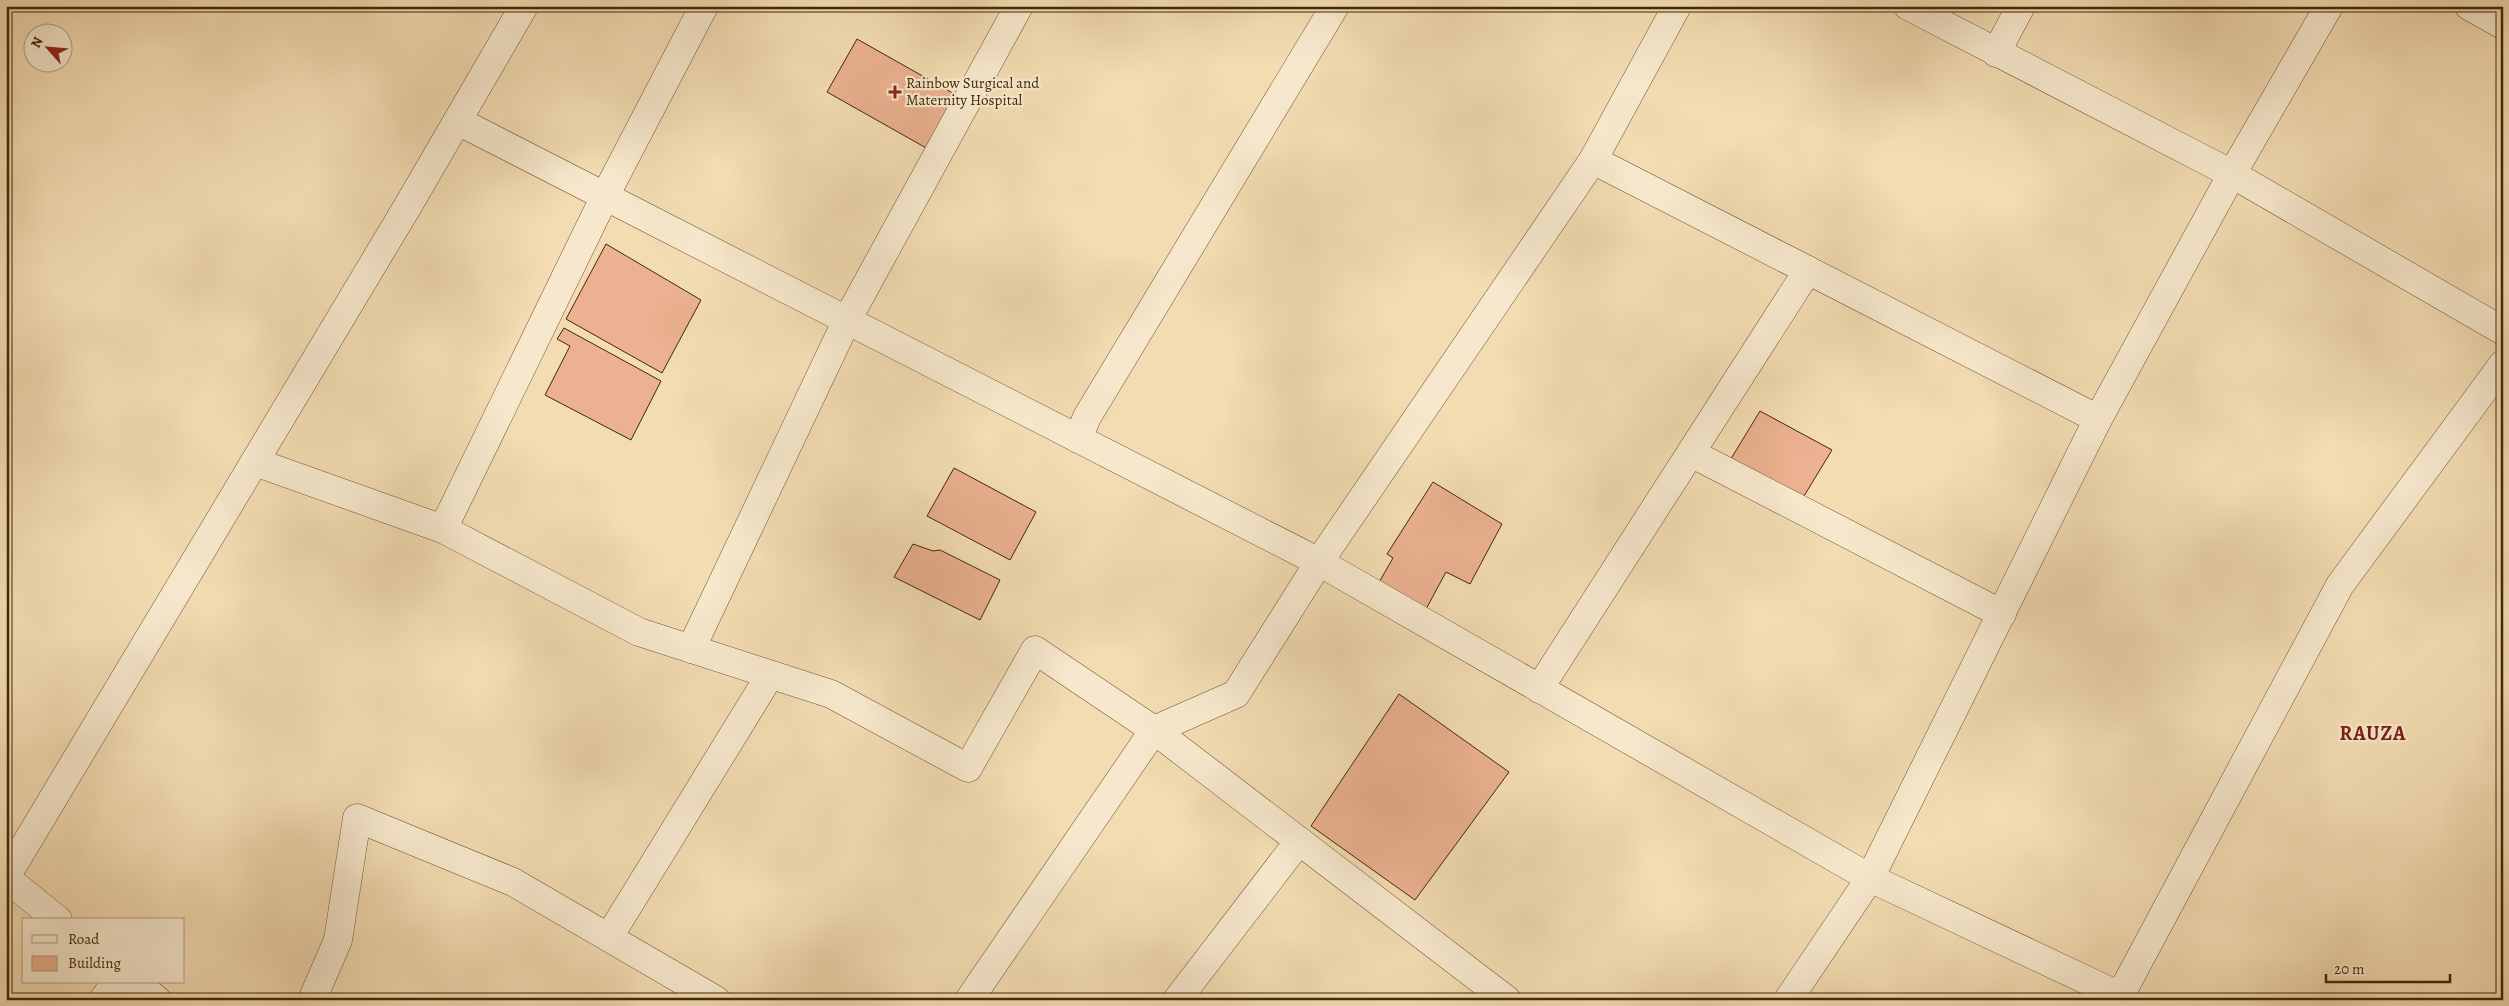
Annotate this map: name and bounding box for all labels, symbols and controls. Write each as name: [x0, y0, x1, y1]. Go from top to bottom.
north arrow: [22, 22, 72, 72]
text: N: [26, 33, 48, 51]
place label: Rainbow Surgical and Maternity Hospital: [906, 73, 1040, 110]
marker: Rainbow Surgical and Maternity Hospital: [888, 85, 902, 99]
district label: RAUZA: [2339, 720, 2407, 747]
legend: [22, 918, 185, 984]
text: Road: [68, 929, 100, 949]
scale bar: [2326, 951, 2450, 983]
text: Building: [68, 953, 121, 973]
text: 20 m: [2334, 959, 2365, 979]

